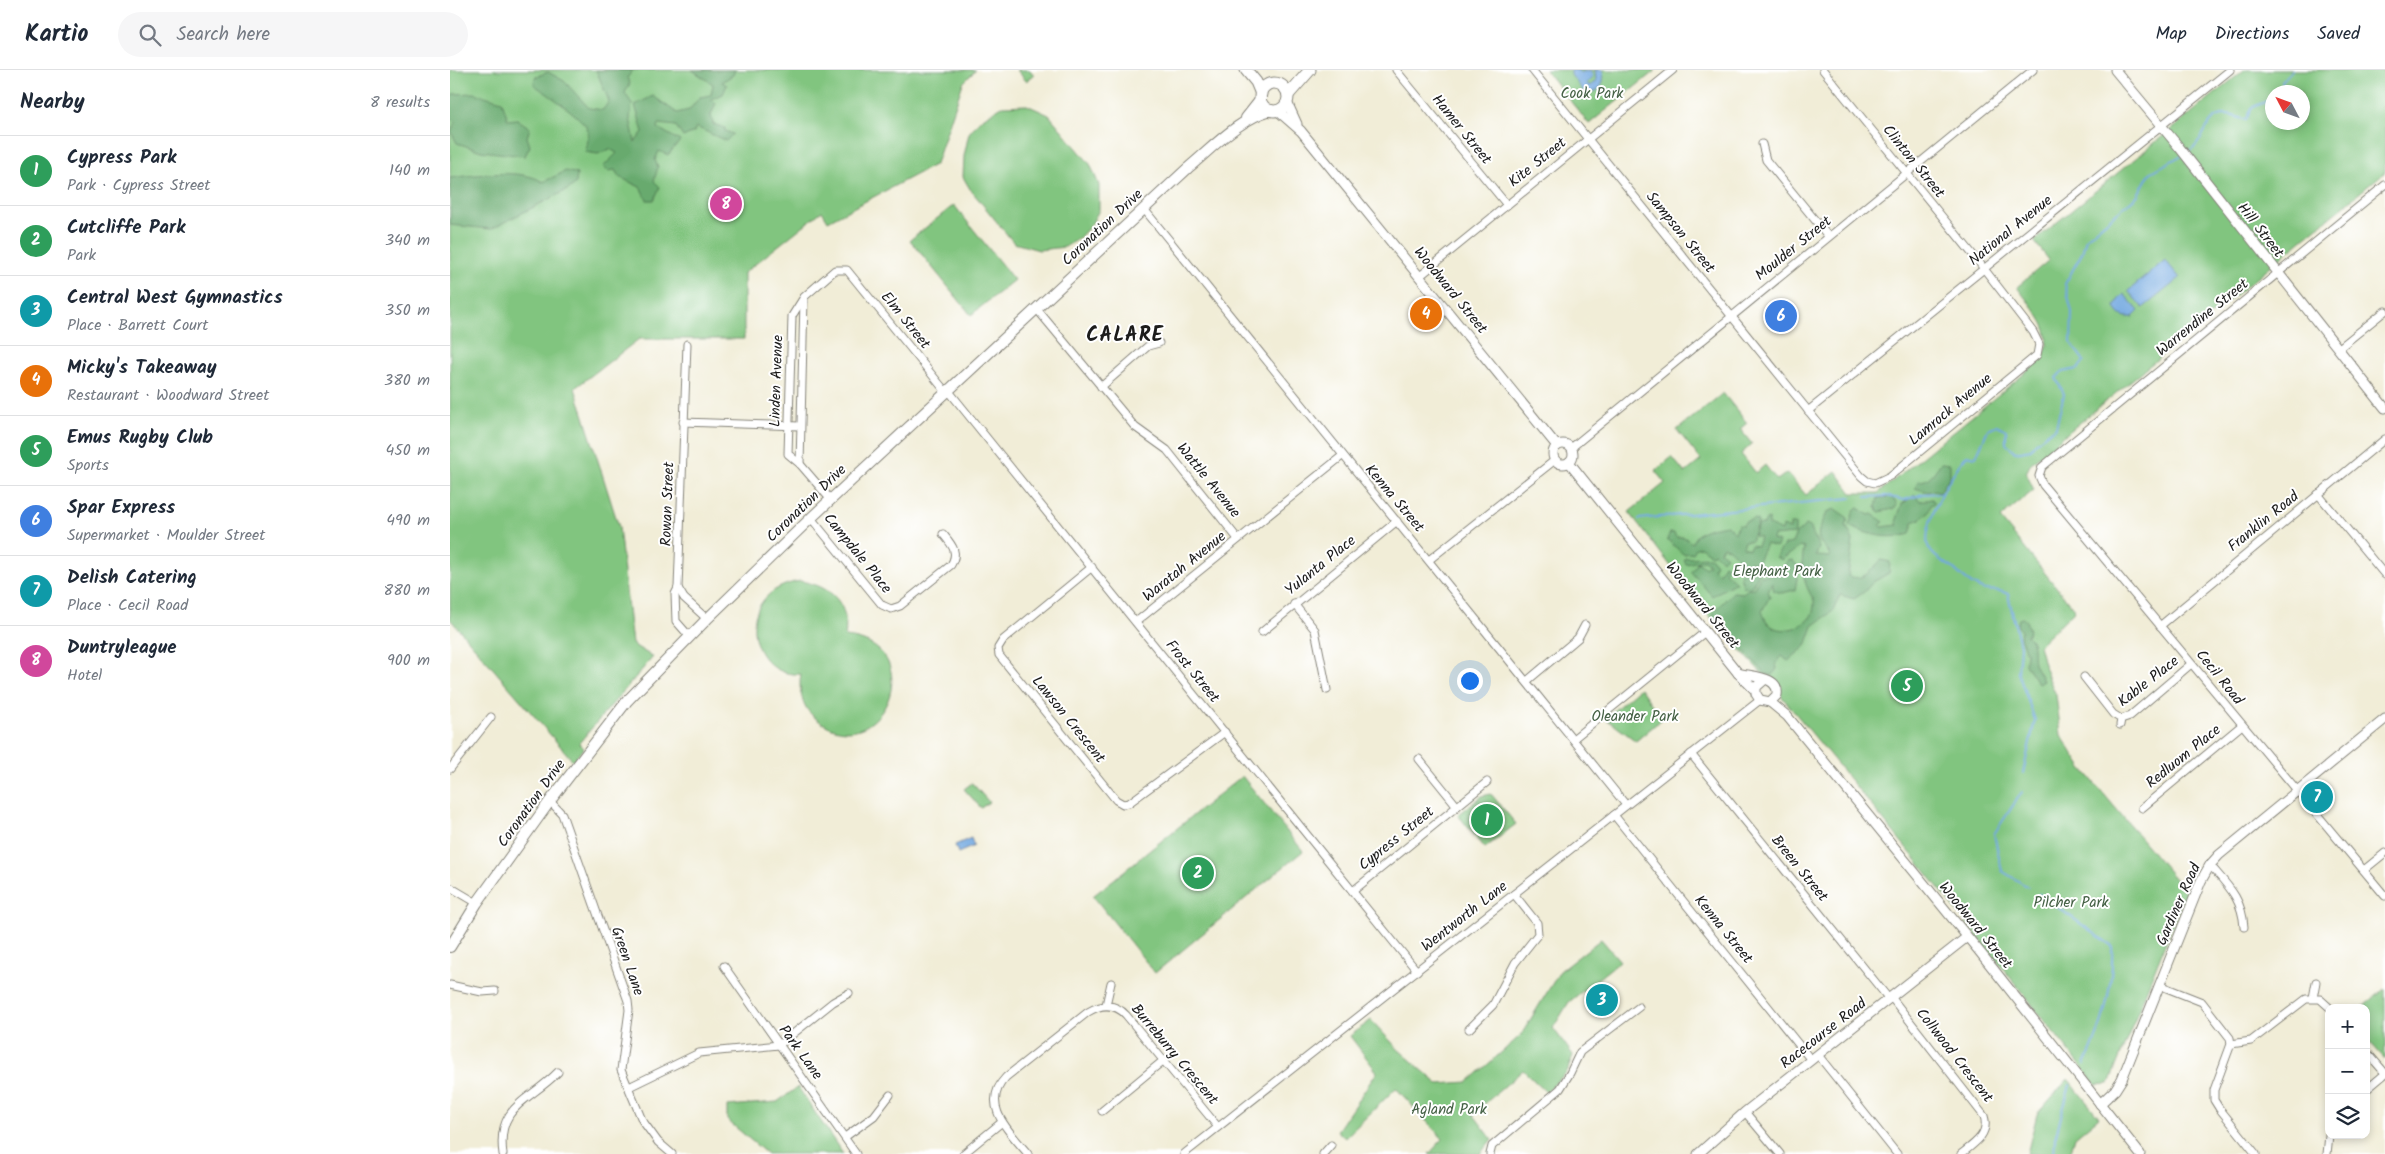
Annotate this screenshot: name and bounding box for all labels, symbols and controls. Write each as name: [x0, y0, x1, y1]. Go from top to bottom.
search box: [118, 12, 468, 57]
text: Kartio: [25, 15, 88, 54]
text: Search here: [176, 20, 270, 50]
text: Map: [2155, 20, 2187, 49]
text: Directions: [2215, 20, 2289, 49]
text: Saved: [2317, 20, 2360, 49]
icon: search: [136, 21, 164, 49]
park label: Cook Park: [1561, 82, 1624, 106]
north arrow: [2265, 85, 2310, 130]
text: Nearby: [20, 86, 85, 119]
street label: Hamer Street: [1425, 89, 1497, 170]
text: 8 results: [370, 90, 430, 115]
street label: Clinton Street: [1876, 120, 1951, 204]
street label: Kite Street: [1503, 132, 1572, 194]
text: Cypress Park: [67, 143, 176, 173]
text: 1: [34, 158, 38, 183]
text: 140 m: [389, 158, 430, 183]
text: Park · Cypress Street: [67, 173, 210, 198]
street label: Coronation Drive: [1056, 183, 1149, 272]
pin: 8: [710, 185, 742, 223]
street label: Sampson Street: [1640, 186, 1721, 279]
street label: National Avenue: [1963, 189, 2058, 272]
street label: Hill Street: [2231, 198, 2290, 264]
street label: Moulder Street: [1750, 210, 1837, 287]
text: Cutcliffe Park: [67, 213, 185, 243]
text: 2: [31, 228, 41, 253]
text: 340 m: [385, 228, 430, 253]
street label: Woodward Street: [1407, 242, 1493, 340]
text: Park: [67, 243, 96, 268]
street label: Warrendine Street: [2151, 273, 2254, 363]
text: Central West Gymnastics: [67, 283, 283, 313]
street label: Elm Street: [874, 286, 936, 355]
pin: 4: [1410, 295, 1442, 333]
pin: 6: [1765, 297, 1797, 335]
text: 3: [32, 298, 40, 323]
text: 350 m: [385, 298, 430, 323]
text: Place · Barrett Court: [67, 313, 208, 338]
district label: CALARE: [1086, 320, 1164, 352]
street label: Linden Avenue: [763, 334, 791, 428]
text: Micky's Takeaway: [67, 353, 217, 383]
street label: Lamrock Avenue: [1904, 367, 1998, 452]
text: 4: [32, 368, 40, 393]
text: 380 m: [384, 368, 430, 393]
text: Restaurant · Woodward Street: [67, 383, 269, 408]
text: Emus Rugby Club: [67, 423, 213, 453]
text: 5: [32, 438, 40, 463]
text: 450 m: [385, 438, 430, 463]
street label: Wattle Avenue: [1170, 438, 1246, 524]
text: Sports: [67, 453, 109, 478]
street label: Coronation Drive: [761, 459, 853, 548]
street label: Kenna Street: [1358, 459, 1430, 538]
street label: Rowan Street: [655, 461, 681, 547]
street label: Franklin Road: [2223, 485, 2305, 558]
text: Spar Express: [67, 493, 175, 523]
text: 6: [32, 508, 40, 533]
text: 490 m: [386, 508, 430, 533]
street label: Campdale Place: [817, 508, 898, 600]
text: Supermarket · Moulder Street: [67, 523, 265, 548]
street label: Waratah Avenue: [1138, 525, 1232, 608]
street label: Yulanta Place: [1280, 529, 1362, 602]
street label: Woodward Street: [1659, 557, 1745, 655]
park label: Elephant Park: [1733, 560, 1822, 584]
text: Delish Catering: [67, 563, 197, 593]
text: 7: [32, 578, 40, 603]
text: 880 m: [384, 578, 430, 603]
text: Place · Cecil Road: [67, 593, 188, 618]
text: Duntryleague: [67, 633, 176, 663]
street label: Frost Street: [1159, 635, 1226, 709]
street label: Cecil Road: [2189, 645, 2250, 711]
text: 8: [31, 648, 41, 673]
text: 900 m: [387, 648, 430, 673]
street label: Kable Place: [2113, 650, 2185, 714]
text: Hotel: [67, 663, 102, 688]
pin: 5: [1891, 667, 1923, 705]
your location: [1457, 668, 1483, 694]
street label: Lawson Crescent: [1025, 671, 1111, 769]
park label: Oleander Park: [1591, 705, 1679, 729]
street label: Redluom Place: [2141, 719, 2227, 795]
street label: Coronation Drive: [492, 754, 572, 853]
pin: 7: [2301, 778, 2333, 816]
street label: Cypress Street: [1353, 800, 1440, 877]
pin: 1: [1471, 801, 1503, 839]
street label: Breen Street: [1765, 830, 1834, 907]
pin: 2: [1182, 854, 1214, 892]
street label: Gardiner Road: [2150, 859, 2208, 949]
street label: Wentworth Lane: [1416, 875, 1513, 958]
street label: Woodward Street: [1932, 877, 2018, 975]
street label: Kenna Street: [1688, 890, 1759, 969]
park label: Pilcher Park: [2033, 891, 2109, 915]
street label: Green Lane: [604, 924, 650, 999]
pin: 3: [1586, 981, 1618, 1019]
street label: Racecourse Road: [1775, 992, 1872, 1075]
street label: Burreburry Crescent: [1125, 999, 1224, 1111]
street label: Collwood Crescent: [1909, 1003, 1999, 1108]
map controls: [2325, 1004, 2370, 1139]
button: +: [2325, 1004, 2370, 1049]
street label: Park Lane: [772, 1020, 829, 1085]
button: −: [2325, 1049, 2370, 1094]
button: layers: [2325, 1094, 2370, 1139]
park label: Agland Park: [1411, 1098, 1488, 1122]

